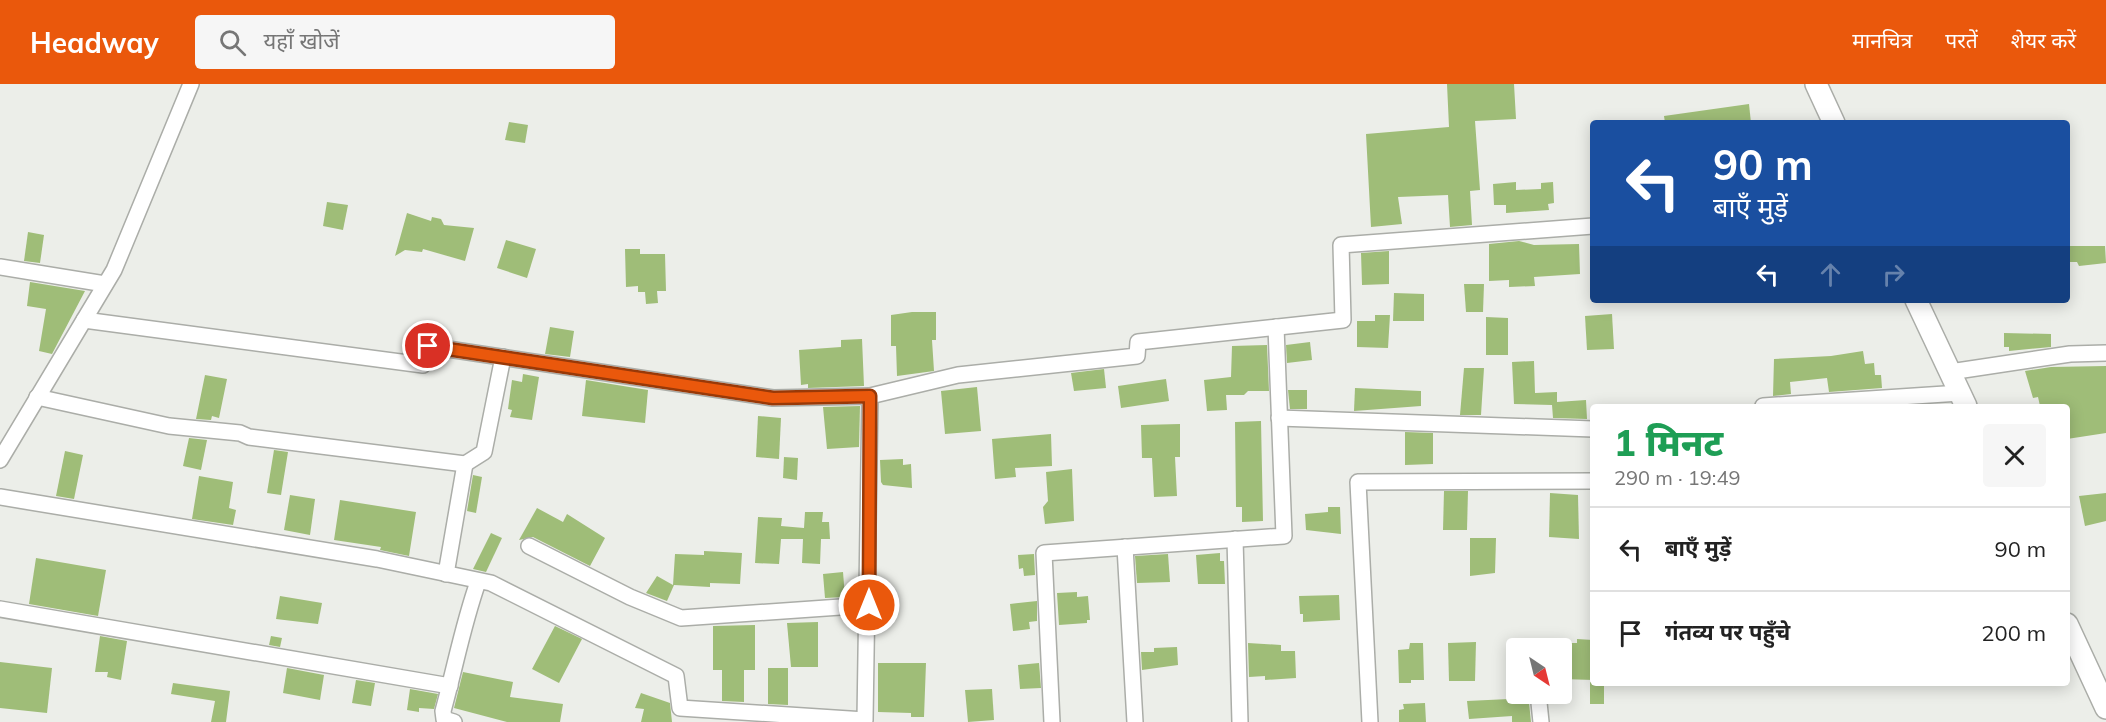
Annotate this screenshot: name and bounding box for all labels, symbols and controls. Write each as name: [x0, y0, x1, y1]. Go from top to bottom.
search box: [195, 15, 615, 69]
text: Headway: [30, 25, 159, 60]
icon: search: [216, 26, 249, 59]
text: यहाँ खोजें: [264, 27, 340, 55]
text: मानचित्र: [1852, 27, 1912, 53]
text: परतें: [1945, 27, 1978, 53]
text: शेयर करें: [2011, 27, 2076, 53]
text: 90 m: [1713, 138, 1813, 191]
icon: left: [1614, 144, 1692, 222]
text: बाएँ मुड़ें: [1713, 190, 1788, 224]
icon: left: [1751, 258, 1784, 291]
icon: ahead: [1814, 258, 1847, 291]
icon: right: [1877, 258, 1910, 291]
pin: [402, 320, 453, 371]
icon: arrive: [411, 329, 444, 362]
text: 1 मिनट: [1614, 420, 1723, 465]
button: close: [1983, 424, 2046, 487]
text: 290 m · 19:49: [1614, 465, 1740, 490]
icon: left: [1614, 533, 1647, 566]
text: बाएँ मुड़ें: [1665, 534, 1731, 562]
text: 90 m: [1995, 535, 2046, 563]
position arrow: [837, 573, 901, 637]
icon: arrive: [1614, 617, 1647, 650]
text: गंतव्य पर पहुँचे: [1665, 618, 1790, 646]
text: 200 m: [1981, 619, 2046, 647]
north arrow: [1506, 638, 1572, 704]
map controls: [1506, 638, 1572, 704]

